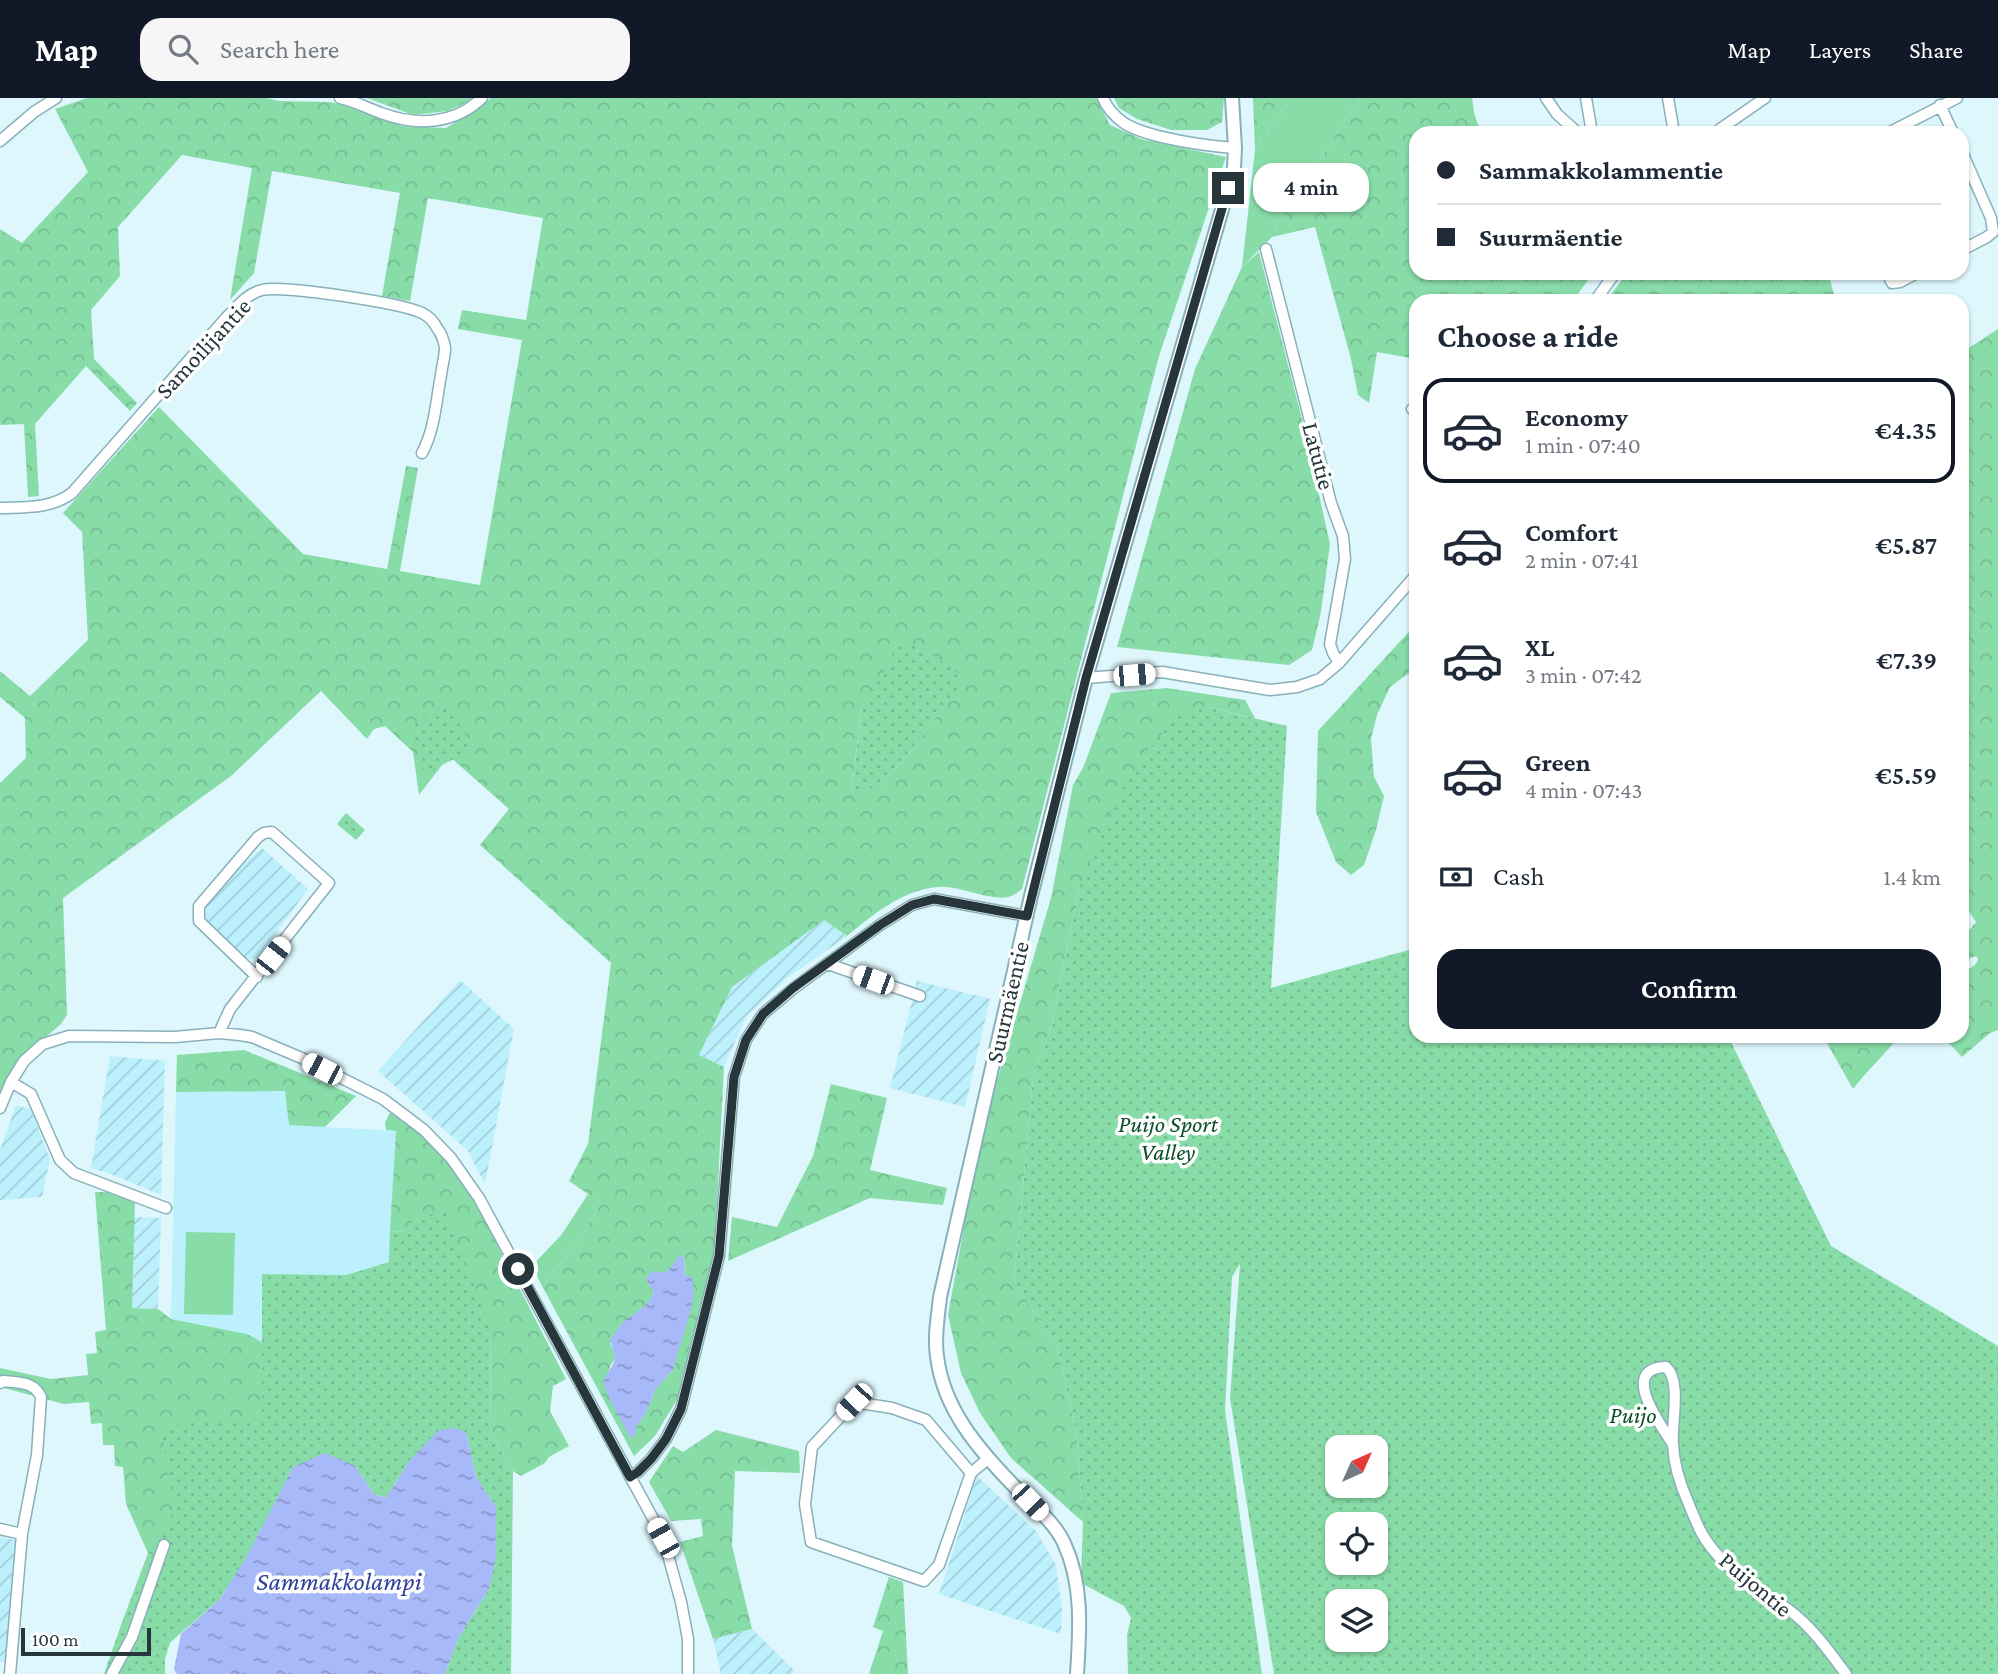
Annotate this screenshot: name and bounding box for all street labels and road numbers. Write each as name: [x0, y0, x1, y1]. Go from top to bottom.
street label: Samoilijantie: [150, 292, 256, 404]
street label: Latutie: [1297, 419, 1341, 493]
street label: Suurmäentie: [980, 939, 1034, 1065]
street label: Puijontie: [1714, 1546, 1798, 1622]

